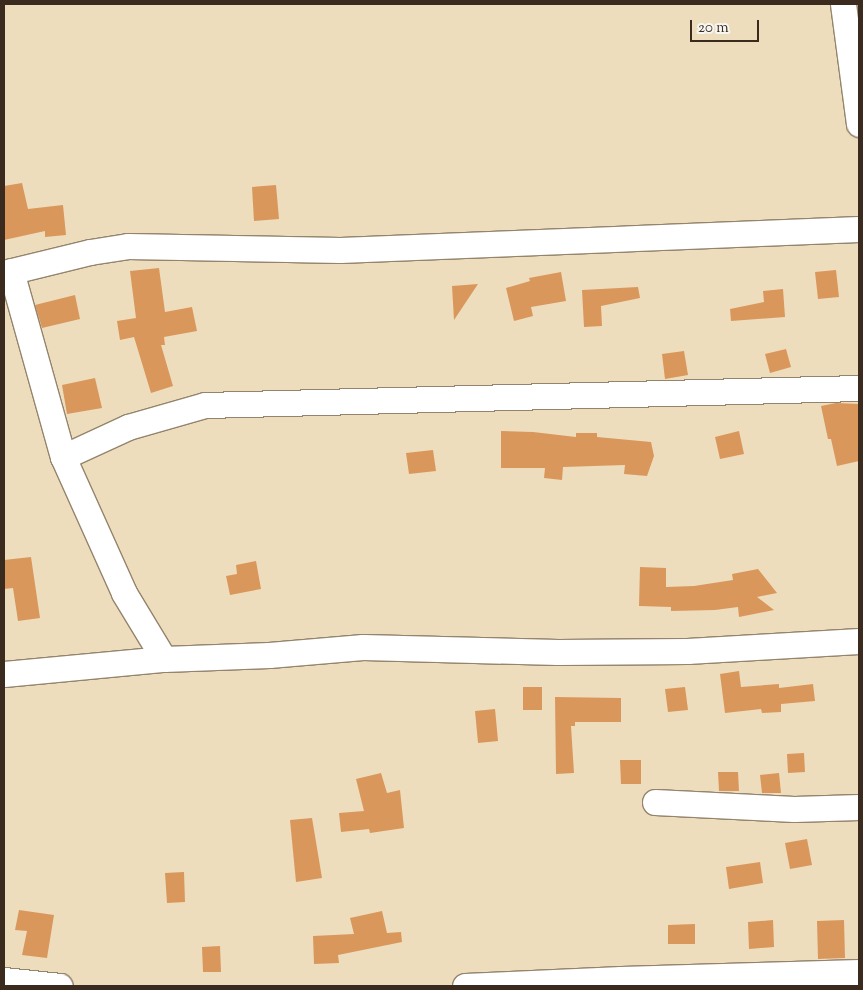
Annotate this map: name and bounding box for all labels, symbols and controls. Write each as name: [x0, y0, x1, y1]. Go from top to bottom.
scale bar: [693, 10, 762, 42]
text: 20 m: [698, 18, 729, 39]

